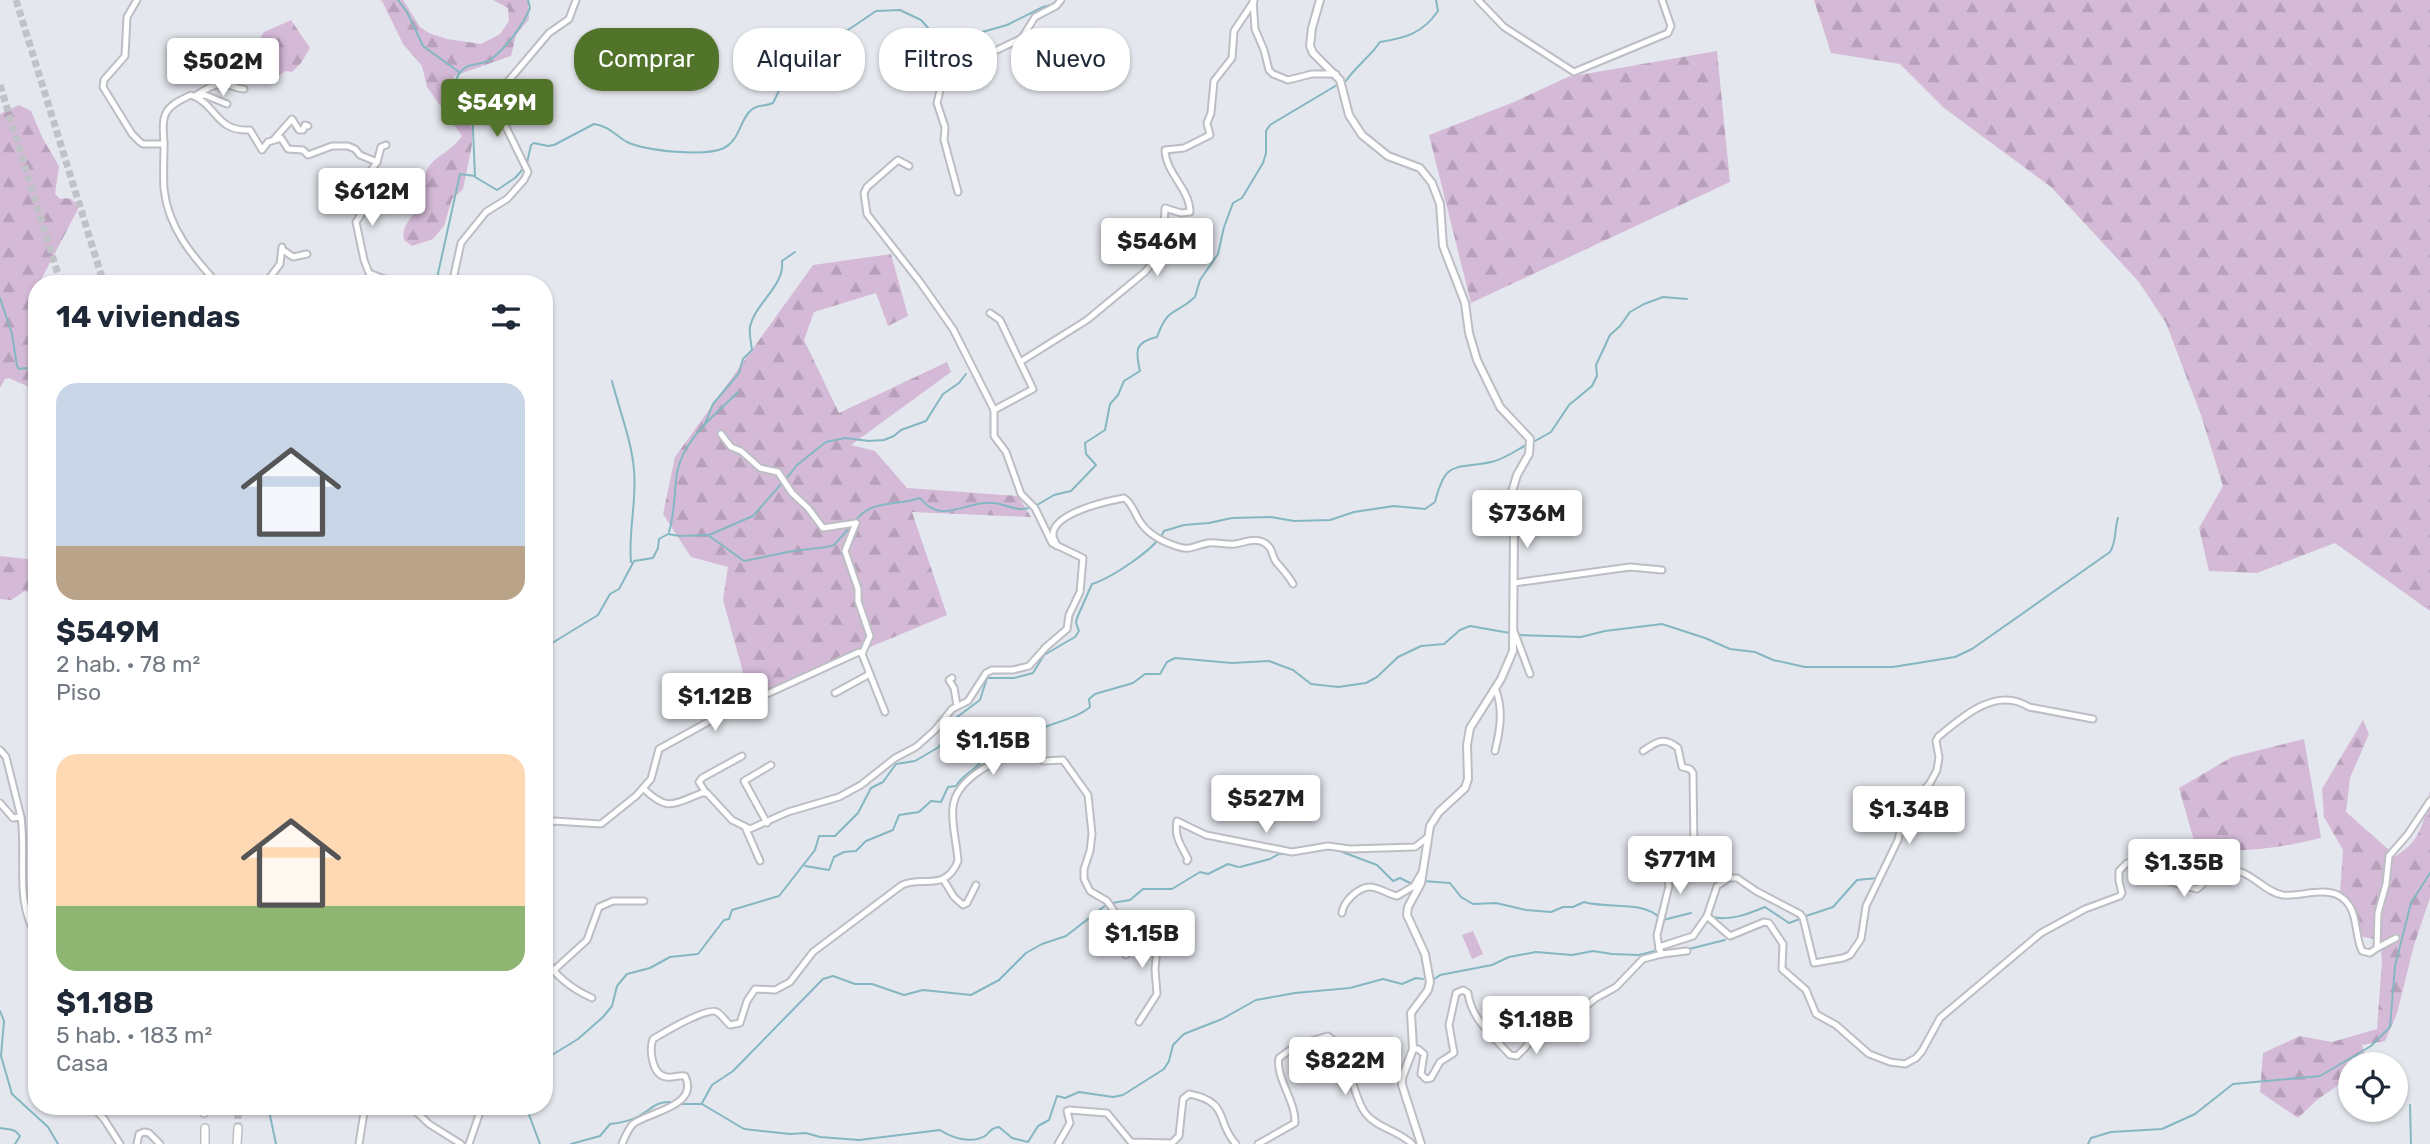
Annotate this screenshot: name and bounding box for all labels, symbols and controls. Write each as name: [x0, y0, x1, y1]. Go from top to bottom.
chip: Comprar: [574, 28, 719, 91]
chip: Alquilar: [733, 28, 865, 91]
chip: Filtros: [879, 28, 997, 91]
chip: Nuevo: [1011, 28, 1130, 91]
pin: $502M: [174, 38, 272, 98]
text: $502M: [183, 47, 263, 75]
pin: $549M: [448, 80, 546, 139]
text: $549M: [457, 88, 537, 116]
pin: $612M: [323, 168, 421, 228]
text: $612M: [334, 177, 410, 205]
pin: $546M: [1108, 218, 1206, 278]
text: $546M: [1117, 227, 1197, 255]
icon: filters: [487, 298, 525, 336]
text: 14 viviendas: [56, 299, 240, 335]
icon: home: [228, 429, 354, 555]
pin: $736M: [1478, 490, 1576, 550]
text: $736M: [1488, 499, 1566, 527]
text: $549M: [56, 614, 160, 650]
text: 2 hab. · 78 m²: [56, 650, 200, 678]
pin: $1.12B: [658, 674, 772, 733]
text: Piso: [56, 678, 101, 706]
text: $1.12B: [678, 682, 752, 710]
pin: $1.15B: [936, 718, 1050, 777]
text: $1.15B: [956, 726, 1030, 754]
pin: $527M: [1217, 776, 1315, 835]
text: $527M: [1227, 784, 1305, 812]
pin: $1.34B: [1852, 786, 1966, 846]
text: $1.34B: [1869, 795, 1949, 823]
icon: home: [228, 800, 354, 926]
pin: $771M: [1631, 836, 1729, 896]
pin: $1.35B: [2127, 839, 2241, 899]
text: $771M: [1644, 845, 1716, 873]
text: $1.35B: [2144, 848, 2224, 876]
pin: $1.15B: [1085, 911, 1199, 970]
text: $1.15B: [1105, 919, 1179, 947]
text: $1.18B: [56, 985, 154, 1021]
pin: $1.18B: [1479, 996, 1593, 1056]
text: $1.18B: [1498, 1005, 1574, 1033]
text: 5 hab. · 183 m²: [56, 1021, 212, 1049]
pin: $822M: [1296, 1038, 1394, 1097]
text: $822M: [1305, 1046, 1385, 1074]
text: Casa: [56, 1049, 108, 1077]
map controls: [2338, 1052, 2408, 1122]
button: locate: [2338, 1052, 2408, 1122]

